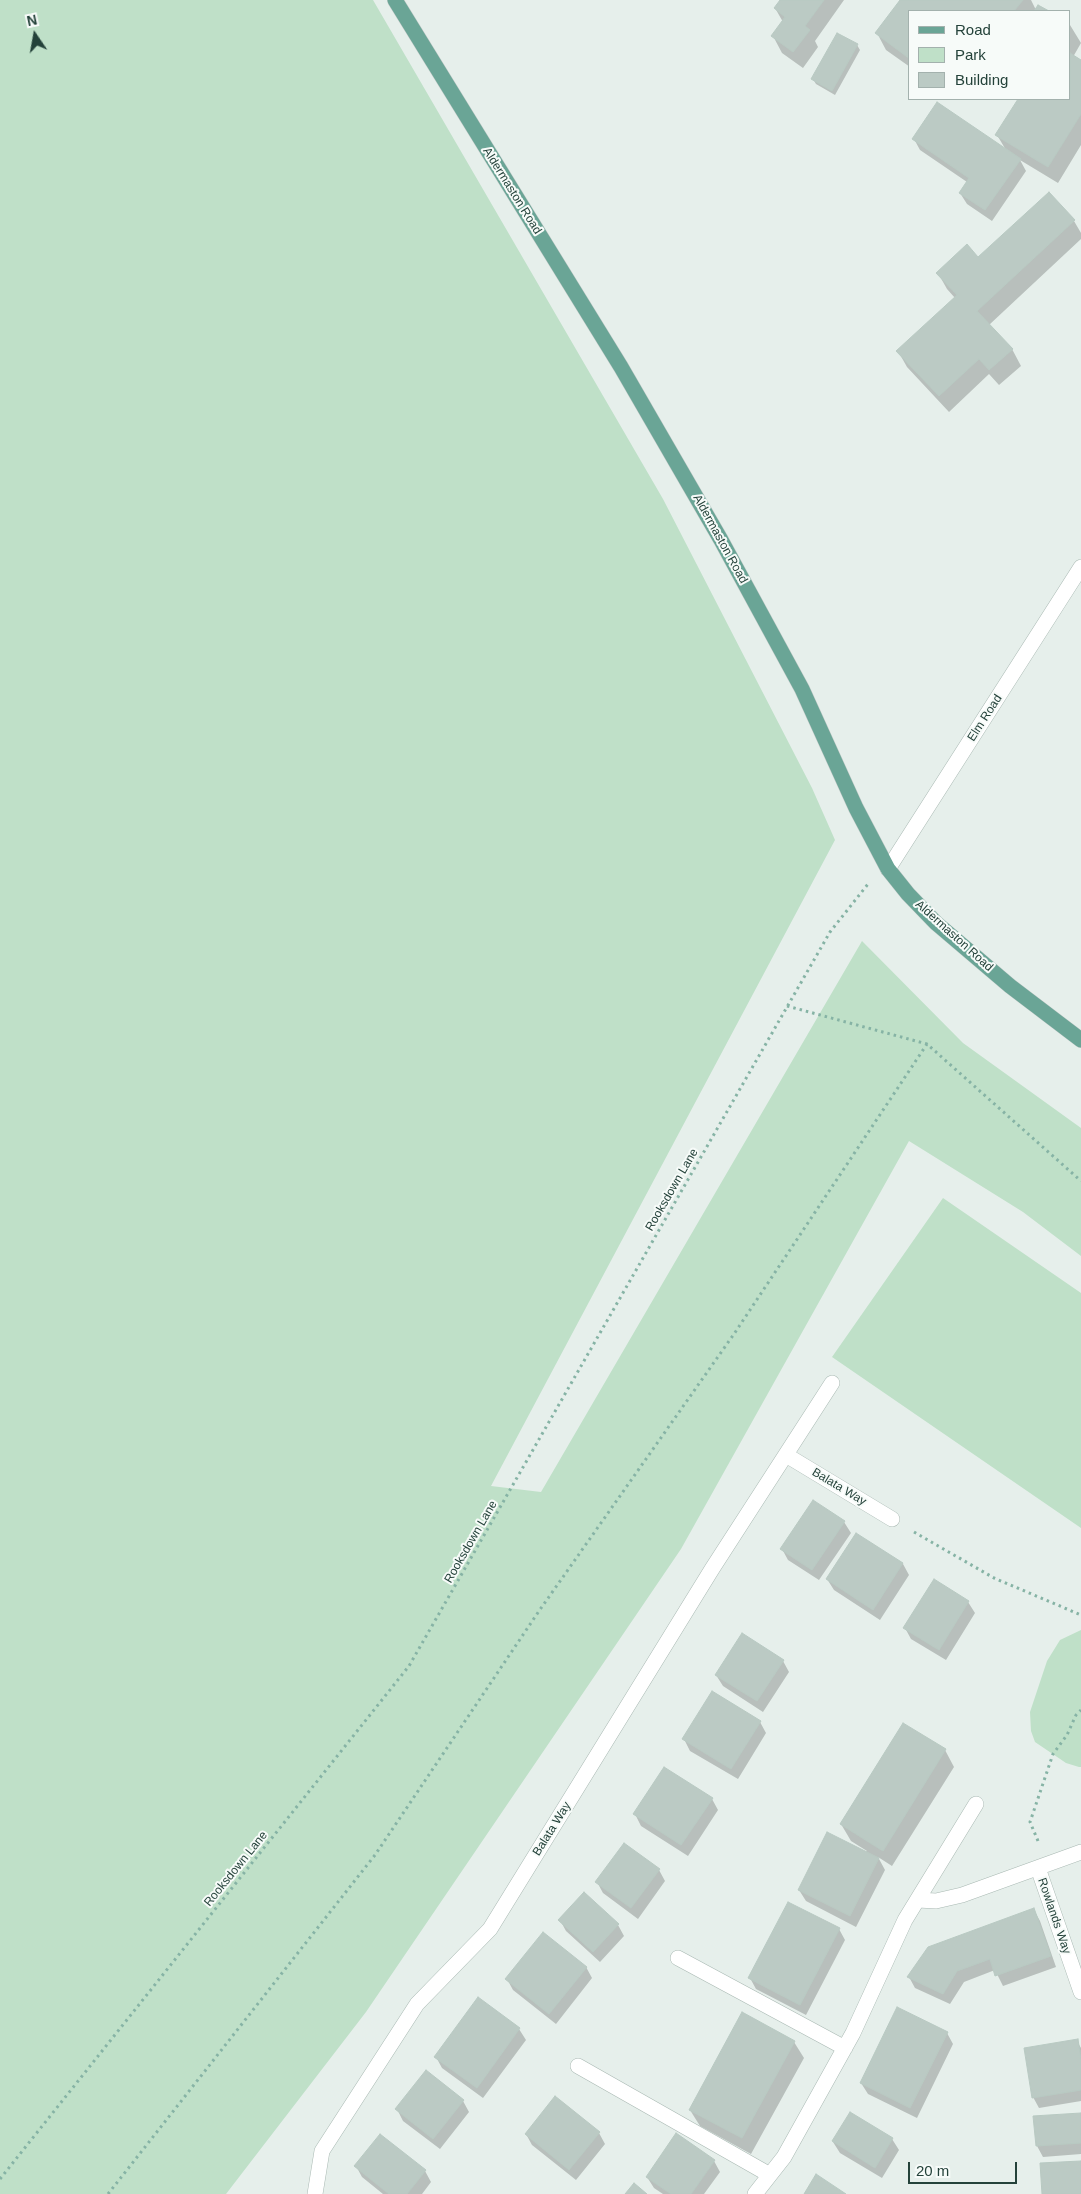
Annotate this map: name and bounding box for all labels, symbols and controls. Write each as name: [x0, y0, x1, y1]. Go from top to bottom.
north arrow: [10, 10, 60, 60]
legend: [908, 10, 1071, 100]
text: N: [25, 11, 38, 29]
text: Road: [955, 21, 991, 38]
text: Park: [955, 46, 986, 63]
text: Building: [955, 71, 1008, 88]
street label: Aldermaston Road: [480, 145, 544, 237]
street label: Aldermaston Road: [690, 492, 750, 586]
street label: Elm Road: [965, 692, 1005, 744]
street label: Aldermaston Road: [912, 897, 996, 975]
street label: Rooksdown Lane: [643, 1146, 701, 1234]
street label: Balata Way: [809, 1465, 869, 1509]
street label: Rooksdown Lane: [442, 1498, 500, 1586]
street label: Balata Way: [530, 1799, 574, 1859]
street label: Rooksdown Lane: [201, 1828, 271, 1910]
street label: Rowlands Way: [1034, 1876, 1074, 1956]
scale bar: [911, 2152, 1020, 2184]
text: 20 m: [916, 2162, 949, 2179]

